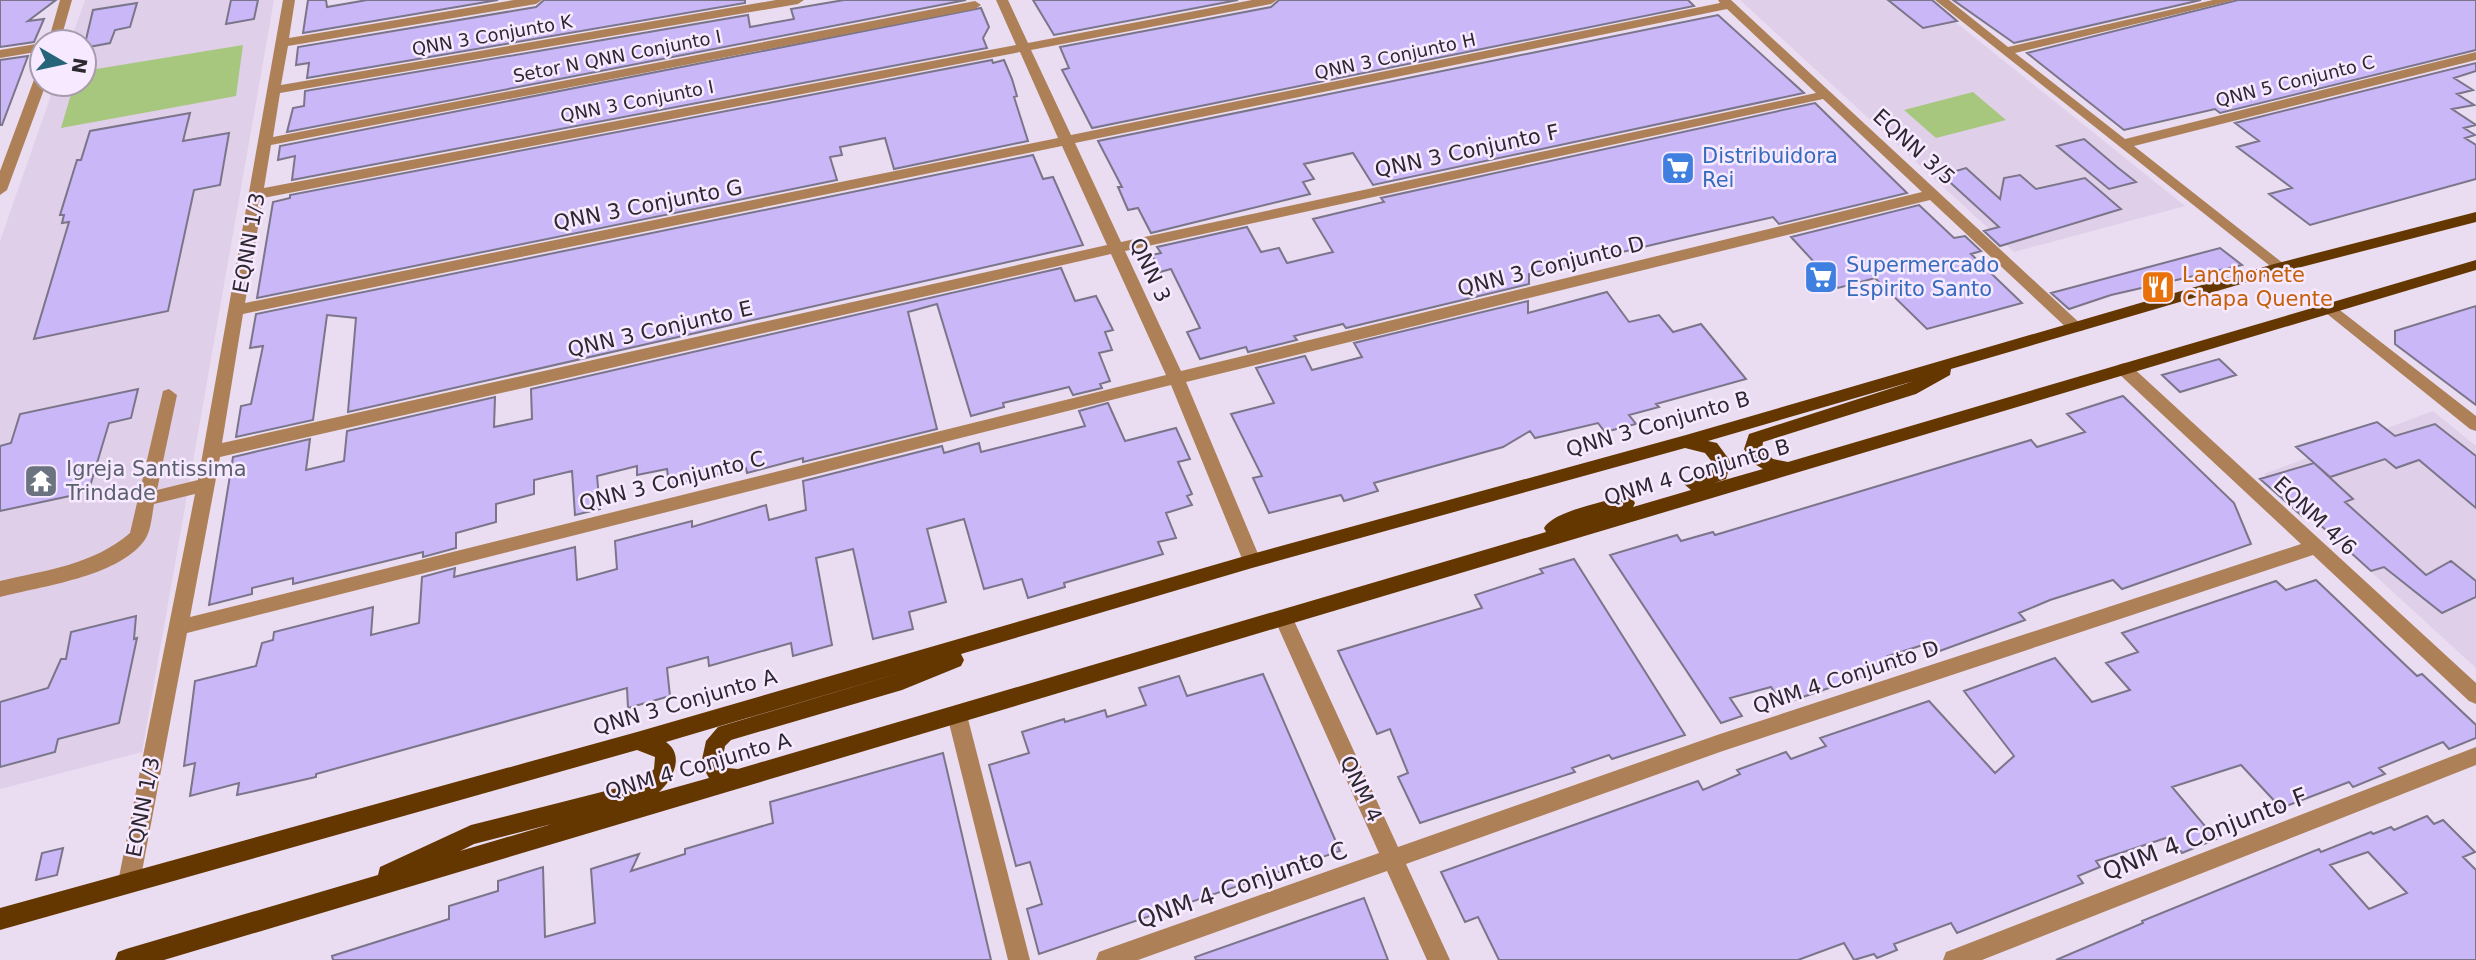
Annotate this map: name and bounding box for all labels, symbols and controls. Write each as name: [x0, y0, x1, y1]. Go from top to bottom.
street label: QNN 3 Conjunto K: [410, 10, 575, 59]
street label: Setor N QNN Conjunto I: [511, 26, 723, 86]
north arrow: [28, 28, 98, 98]
street label: QNN 3 Conjunto H: [1313, 29, 1477, 83]
street label: QNN 5 Conjunto C: [2213, 51, 2377, 111]
text: N: [68, 56, 92, 75]
street label: QNN 3 Conjunto I: [558, 76, 716, 126]
street label: EQNN 3/5: [1868, 104, 1960, 190]
street label: QNN 3 Conjunto F: [1373, 120, 1561, 182]
place label: Distribuidora Rei: [1702, 144, 1838, 192]
supermarket icon: Distribuidora Rei: [1659, 149, 1697, 187]
street label: QNN 3 Conjunto G: [551, 175, 745, 235]
street label: EQNN 1/3: [228, 191, 270, 295]
street label: QNN 3 Conjunto D: [1455, 231, 1647, 301]
street label: QNN 3: [1125, 234, 1175, 306]
place label: Supermercado Espirito Santo: [1846, 253, 1999, 301]
supermarket icon: Supermercado Espirito Santo: [1802, 258, 1840, 296]
place label: Lanchonete Chapa Quente: [2182, 263, 2333, 311]
restaurant icon: Lanchonete Chapa Quente: [2139, 268, 2177, 306]
street label: QNN 3 Conjunto E: [565, 296, 755, 362]
street label: QNN 3 Conjunto B: [1563, 386, 1753, 462]
street label: QNM 4 Conjunto B: [1601, 434, 1793, 510]
street label: QNN 3 Conjunto C: [577, 446, 767, 516]
place label: Igreja Santissima Trindade: [65, 457, 247, 505]
temple icon: Igreja Santissima Trindade: [22, 462, 60, 500]
street label: EQNM 4/6: [2269, 472, 2361, 560]
street label: QNM 4 Conjunto D: [1750, 636, 1942, 718]
street label: QNN 3 Conjunto A: [590, 664, 780, 740]
street label: QNM 4 Conjunto A: [602, 728, 794, 804]
street label: QNM 4: [1335, 752, 1387, 826]
street label: EQNN 1/3: [122, 755, 164, 859]
street label: QNM 4 Conjunto F: [2099, 782, 2311, 886]
street label: QNM 4 Conjunto C: [1133, 836, 1351, 934]

